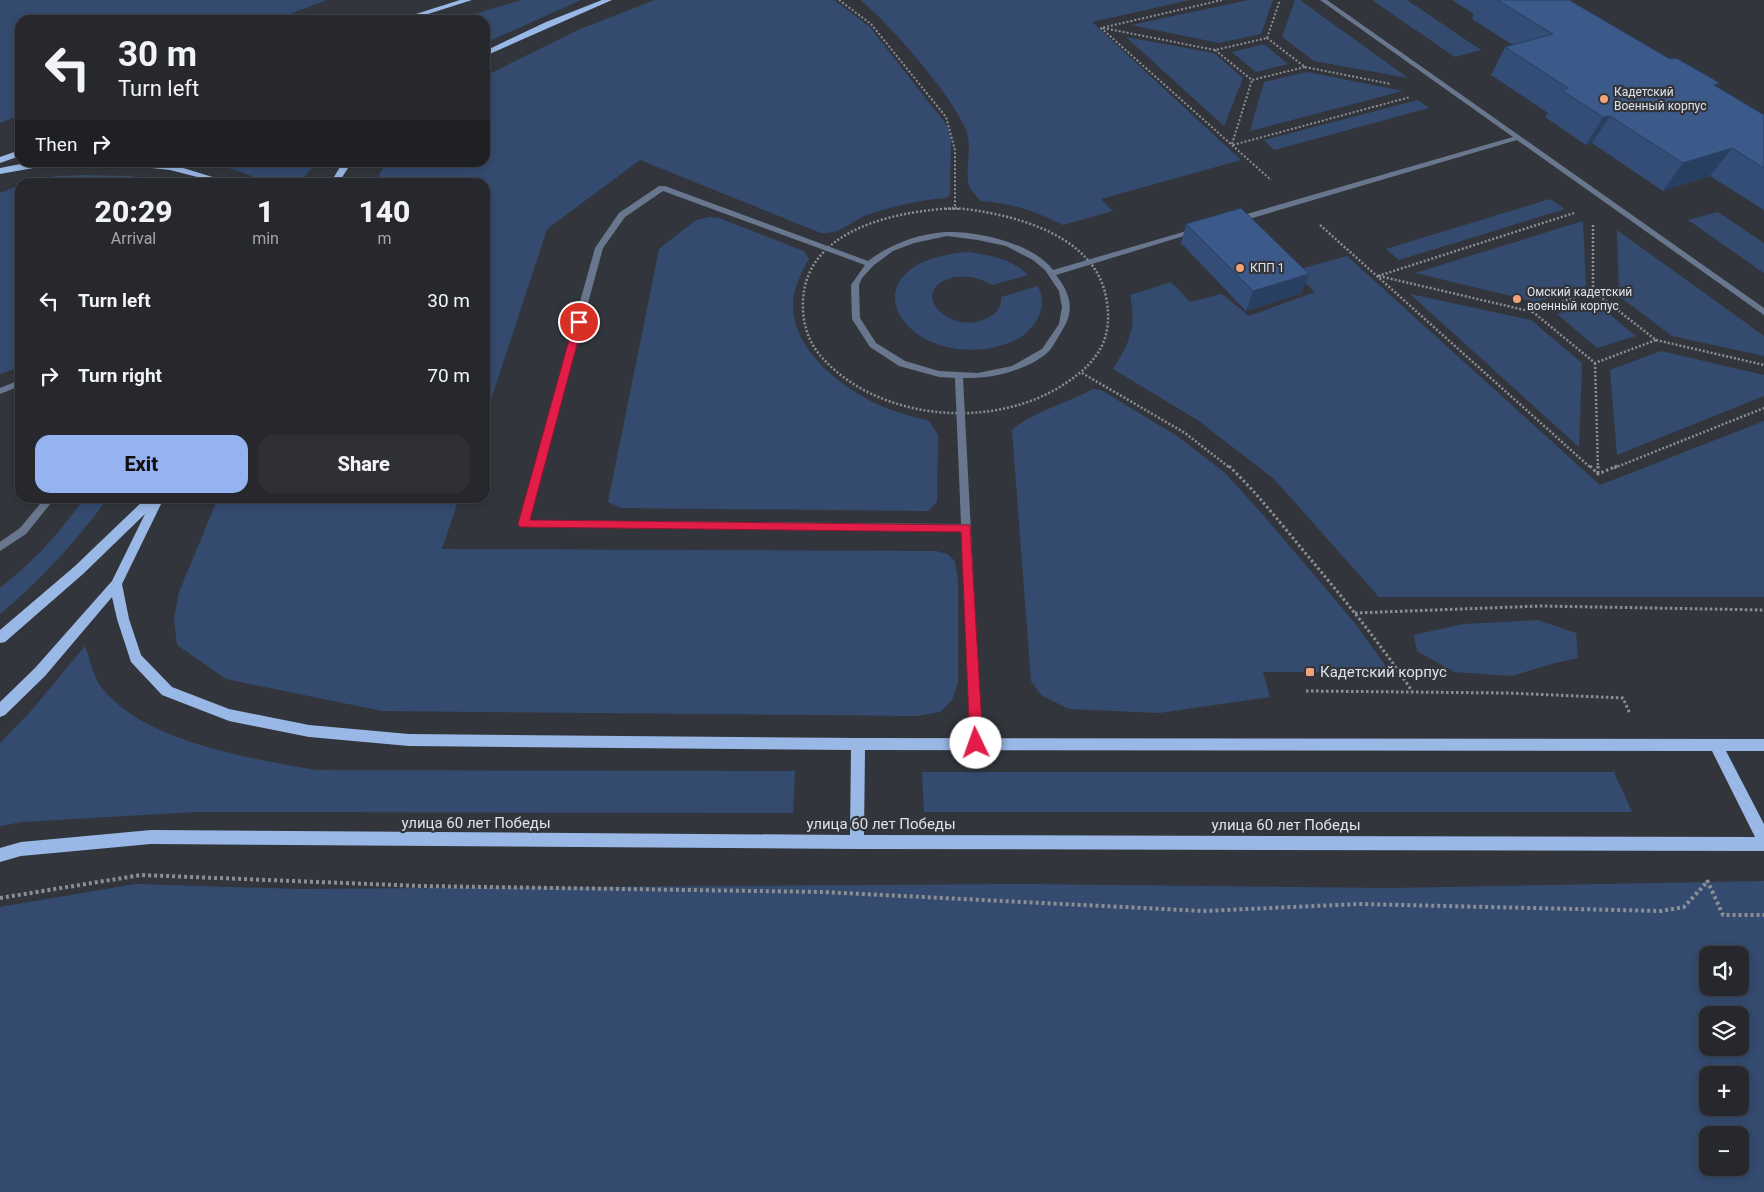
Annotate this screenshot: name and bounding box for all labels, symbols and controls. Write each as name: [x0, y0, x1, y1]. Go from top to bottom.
text: 30 m: [118, 34, 197, 75]
icon: left: [35, 35, 100, 100]
text: Turn left: [118, 76, 199, 101]
place label: Кадетский Военный корпус: [1614, 85, 1707, 113]
marker: Кадетский Военный корпус: [1598, 93, 1610, 105]
icon: right: [87, 130, 115, 158]
text: Then: [35, 133, 77, 156]
text: 20:29: [95, 194, 173, 229]
text: 1: [257, 194, 274, 229]
text: 140: [358, 194, 410, 229]
text: Arrival: [111, 229, 156, 248]
text: min: [252, 229, 279, 248]
text: m: [377, 229, 391, 248]
place label: КПП 1: [1250, 261, 1285, 275]
marker: КПП 1: [1234, 262, 1246, 274]
place label: Омский кадетский военный корпус: [1527, 285, 1632, 313]
icon: left: [35, 287, 63, 315]
text: Turn left: [78, 289, 151, 312]
text: 30 m: [427, 289, 470, 312]
marker: Омский кадетский военный корпус: [1511, 293, 1523, 305]
pin: [558, 301, 600, 343]
icon: arrive: [565, 308, 593, 336]
icon: right: [35, 362, 63, 390]
text: Turn right: [78, 364, 162, 387]
text: 70 m: [427, 364, 470, 387]
button: Exit: [35, 435, 248, 493]
button: Share: [258, 435, 470, 493]
place label: Кадетский корпус: [1320, 663, 1447, 681]
marker: Кадетский корпус: [1304, 666, 1316, 678]
position arrow: [949, 716, 1001, 768]
street label: улица 60 лет Победы: [401, 814, 551, 832]
street label: улица 60 лет Победы: [806, 815, 956, 833]
street label: улица 60 лет Победы: [1211, 816, 1361, 834]
map controls: [1699, 946, 1749, 1176]
button: sound: [1699, 946, 1749, 996]
button: layers: [1699, 1006, 1749, 1056]
button: +: [1699, 1066, 1749, 1116]
button: −: [1699, 1126, 1749, 1176]

